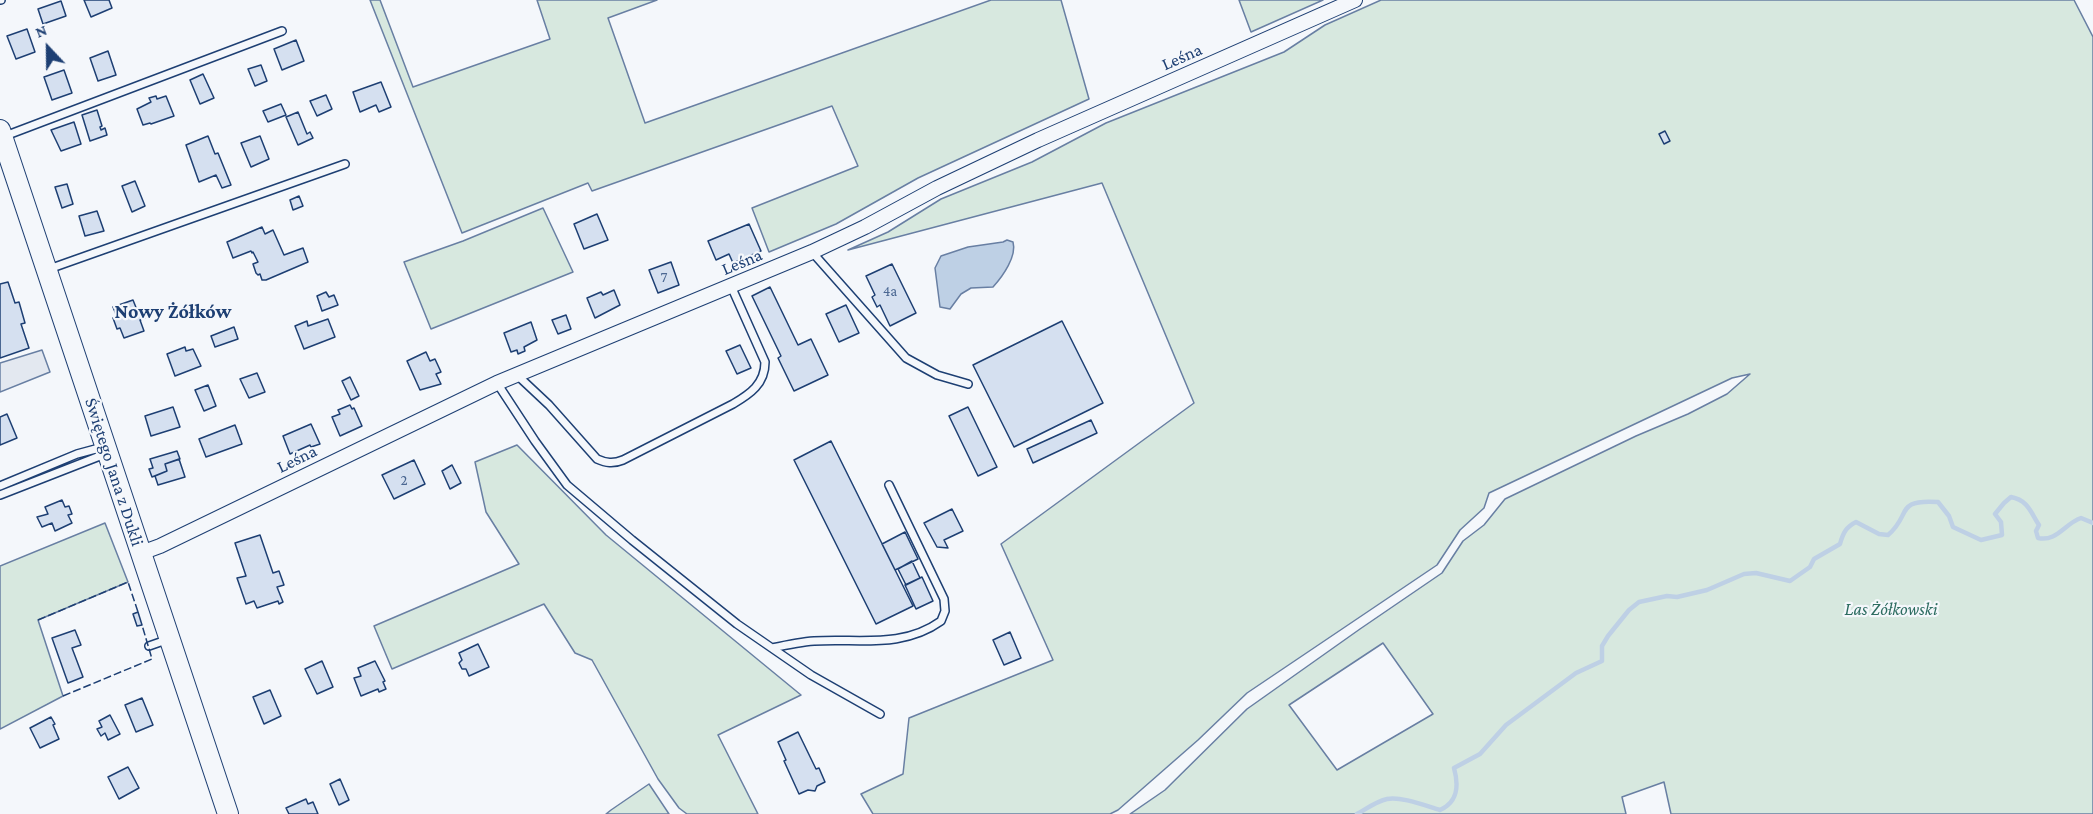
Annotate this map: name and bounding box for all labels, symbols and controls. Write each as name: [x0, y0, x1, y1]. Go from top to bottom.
north arrow: [18, 18, 78, 78]
text: N: [33, 21, 49, 41]
street label: Leśna: [1158, 39, 1206, 75]
street label: Leśna: [718, 244, 766, 280]
house number: 7: [661, 268, 667, 286]
house number: 4a: [883, 282, 897, 300]
district label: Nowy Żółków: [115, 300, 231, 324]
street label: Świętego Jana z Dukli: [80, 395, 148, 549]
street label: Leśna: [273, 440, 321, 478]
house number: 2: [400, 471, 408, 489]
park label: Las Żółkowski: [1844, 598, 1938, 620]

